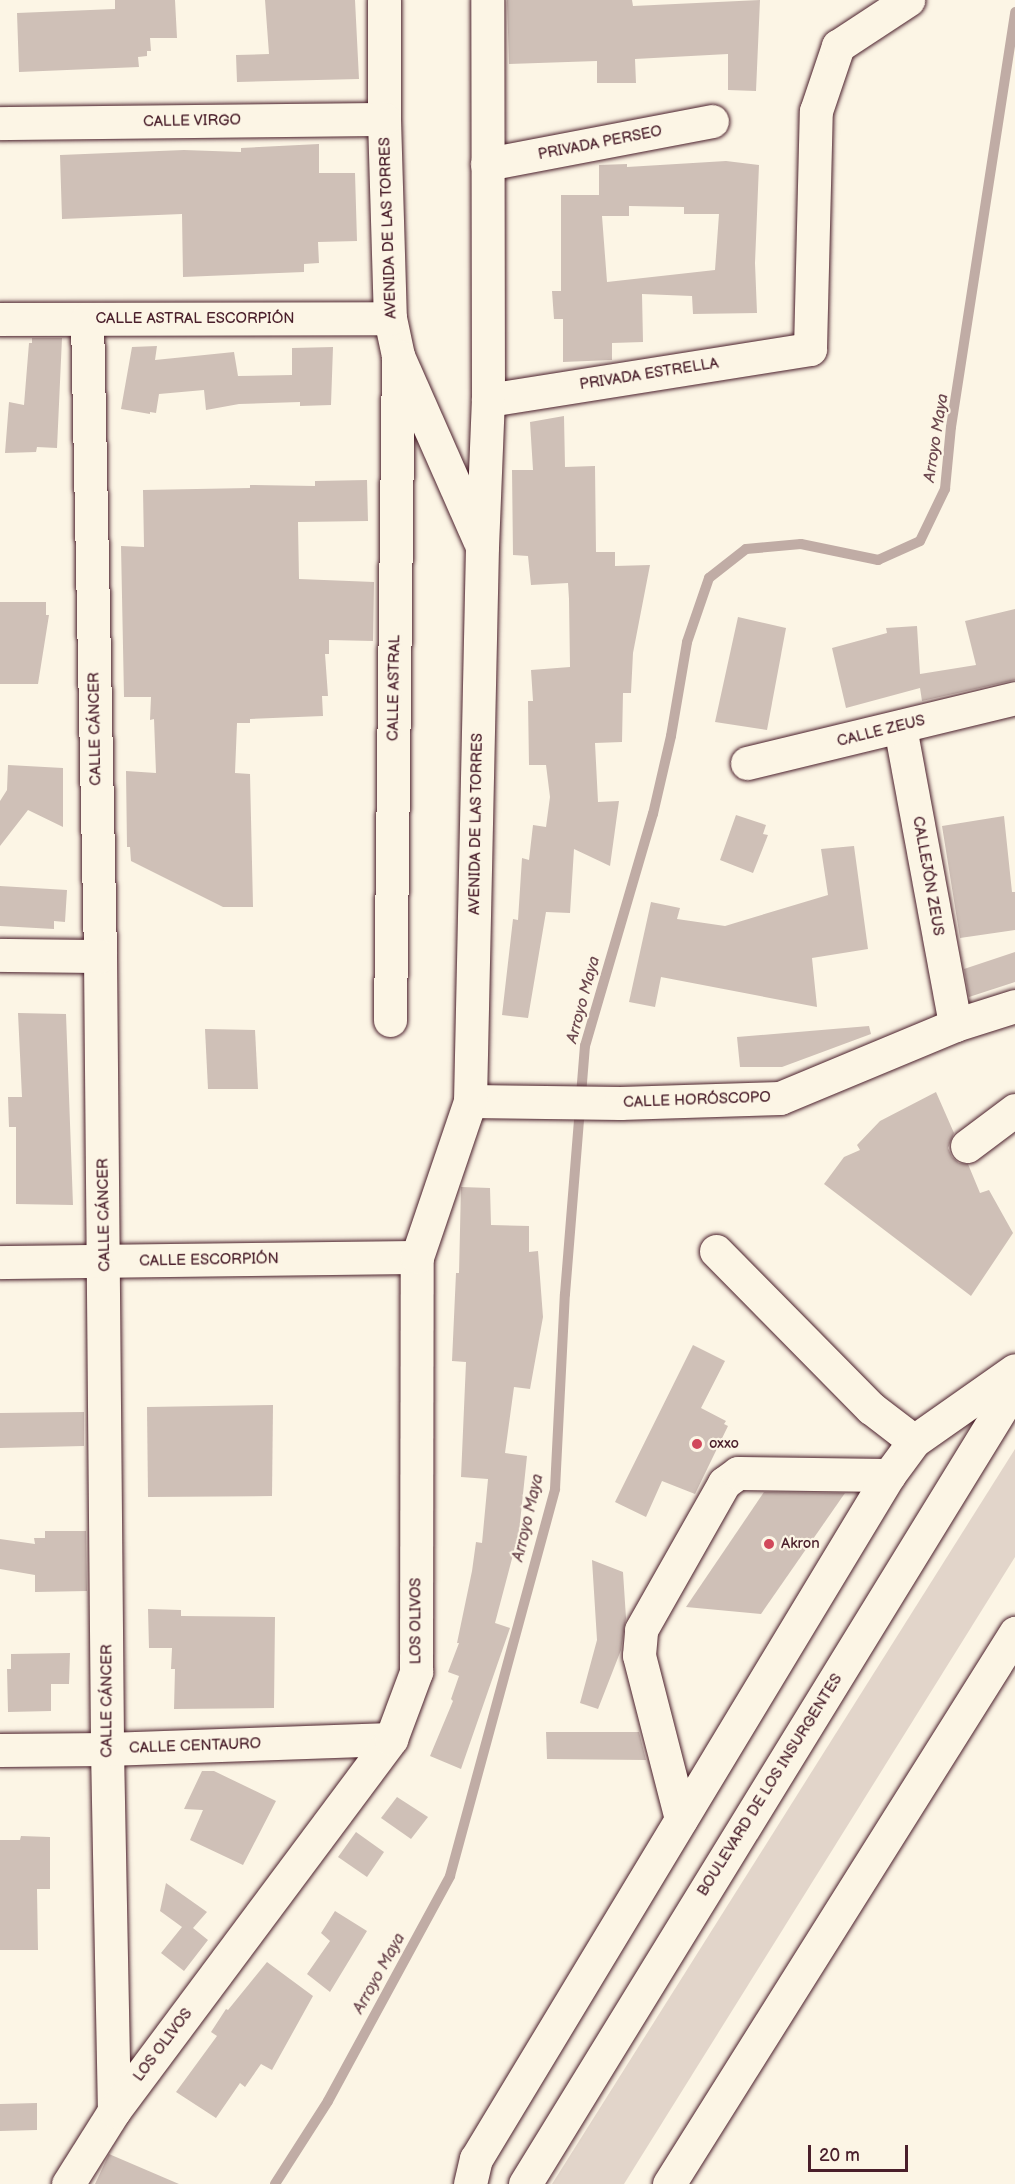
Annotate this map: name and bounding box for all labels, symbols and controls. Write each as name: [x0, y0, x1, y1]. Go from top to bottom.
street label: CALLE VIRGO: [143, 111, 241, 131]
street label: PRIVADA PERSEO: [537, 122, 663, 164]
street label: AVENIDA DE LAS TORRES: [376, 137, 400, 319]
street label: CALLE ASTRAL ESCORPIÓN: [95, 310, 295, 328]
street label: PRIVADA ESTRELLA: [578, 354, 720, 394]
water label: Arroyo Maya: [921, 392, 953, 484]
street label: CALLE ASTRAL: [384, 635, 404, 741]
street label: CALLE CÁNCER: [85, 672, 105, 786]
street label: CALLE ZEUS: [835, 711, 927, 751]
street label: AVENIDA DE LAS TORRES: [465, 733, 487, 915]
street label: CALLEJÓN ZEUS: [909, 815, 947, 937]
water label: Arroyo Maya: [563, 954, 605, 1046]
street label: CALLE HORÓSCOPO: [623, 1088, 771, 1112]
street label: CALLE CÁNCER: [94, 1158, 114, 1272]
street label: CALLE ESCORPIÓN: [139, 1250, 279, 1270]
place label: oxxo: [709, 1435, 739, 1453]
marker: oxxo: [690, 1437, 704, 1451]
water label: Arroyo Maya: [510, 1472, 548, 1564]
place label: Akron: [781, 1535, 820, 1553]
marker: Akron: [762, 1537, 776, 1551]
street label: LOS OLIVOS: [407, 1578, 425, 1664]
street label: CALLE CÁNCER: [98, 1644, 116, 1758]
street label: BOULEVARD DE LOS INSURGENTES: [694, 1671, 846, 1899]
street label: CALLE CENTAURO: [129, 1735, 261, 1757]
water label: Arroyo Maya: [350, 1930, 410, 2018]
street label: LOS OLIVOS: [130, 2005, 196, 2085]
scale bar: [811, 2133, 912, 2171]
text: 20 m: [819, 2145, 860, 2166]

